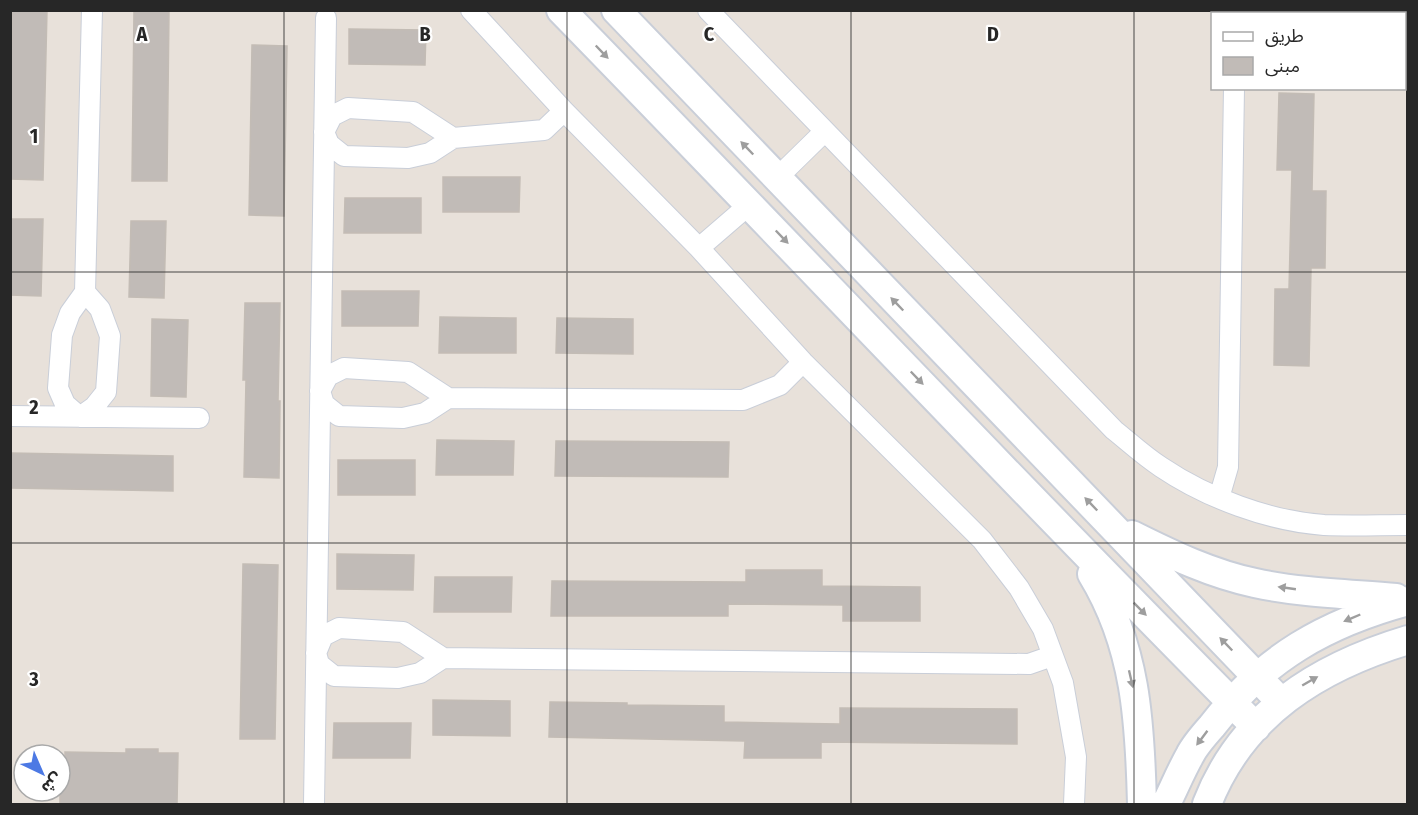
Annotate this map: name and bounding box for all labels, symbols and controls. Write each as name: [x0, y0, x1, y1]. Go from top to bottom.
legend: [1211, 12, 1406, 90]
text: A: [136, 22, 149, 46]
text: B: [419, 22, 431, 46]
text: C: [704, 22, 715, 46]
text: D: [987, 22, 999, 46]
text: طريق: [1265, 25, 1304, 47]
one-way arrow: [595, 45, 609, 59]
text: مبنى: [1265, 55, 1300, 77]
text: 1: [30, 124, 38, 148]
one-way arrow: [740, 141, 754, 156]
one-way arrow: [775, 230, 789, 245]
one-way arrow: [890, 296, 904, 311]
one-way arrow: [910, 371, 924, 386]
text: 2: [28, 395, 39, 419]
one-way arrow: [1084, 496, 1098, 511]
one-way arrow: [1277, 583, 1296, 592]
one-way arrow: [1133, 602, 1147, 617]
one-way arrow: [1343, 614, 1360, 623]
one-way arrow: [1220, 638, 1234, 652]
text: 3: [28, 667, 39, 691]
one-way arrow: [1127, 670, 1137, 689]
one-way arrow: [1302, 676, 1318, 687]
one-way arrow: [1196, 731, 1208, 746]
north arrow: [12, 743, 72, 803]
text: ش: [38, 769, 67, 798]

